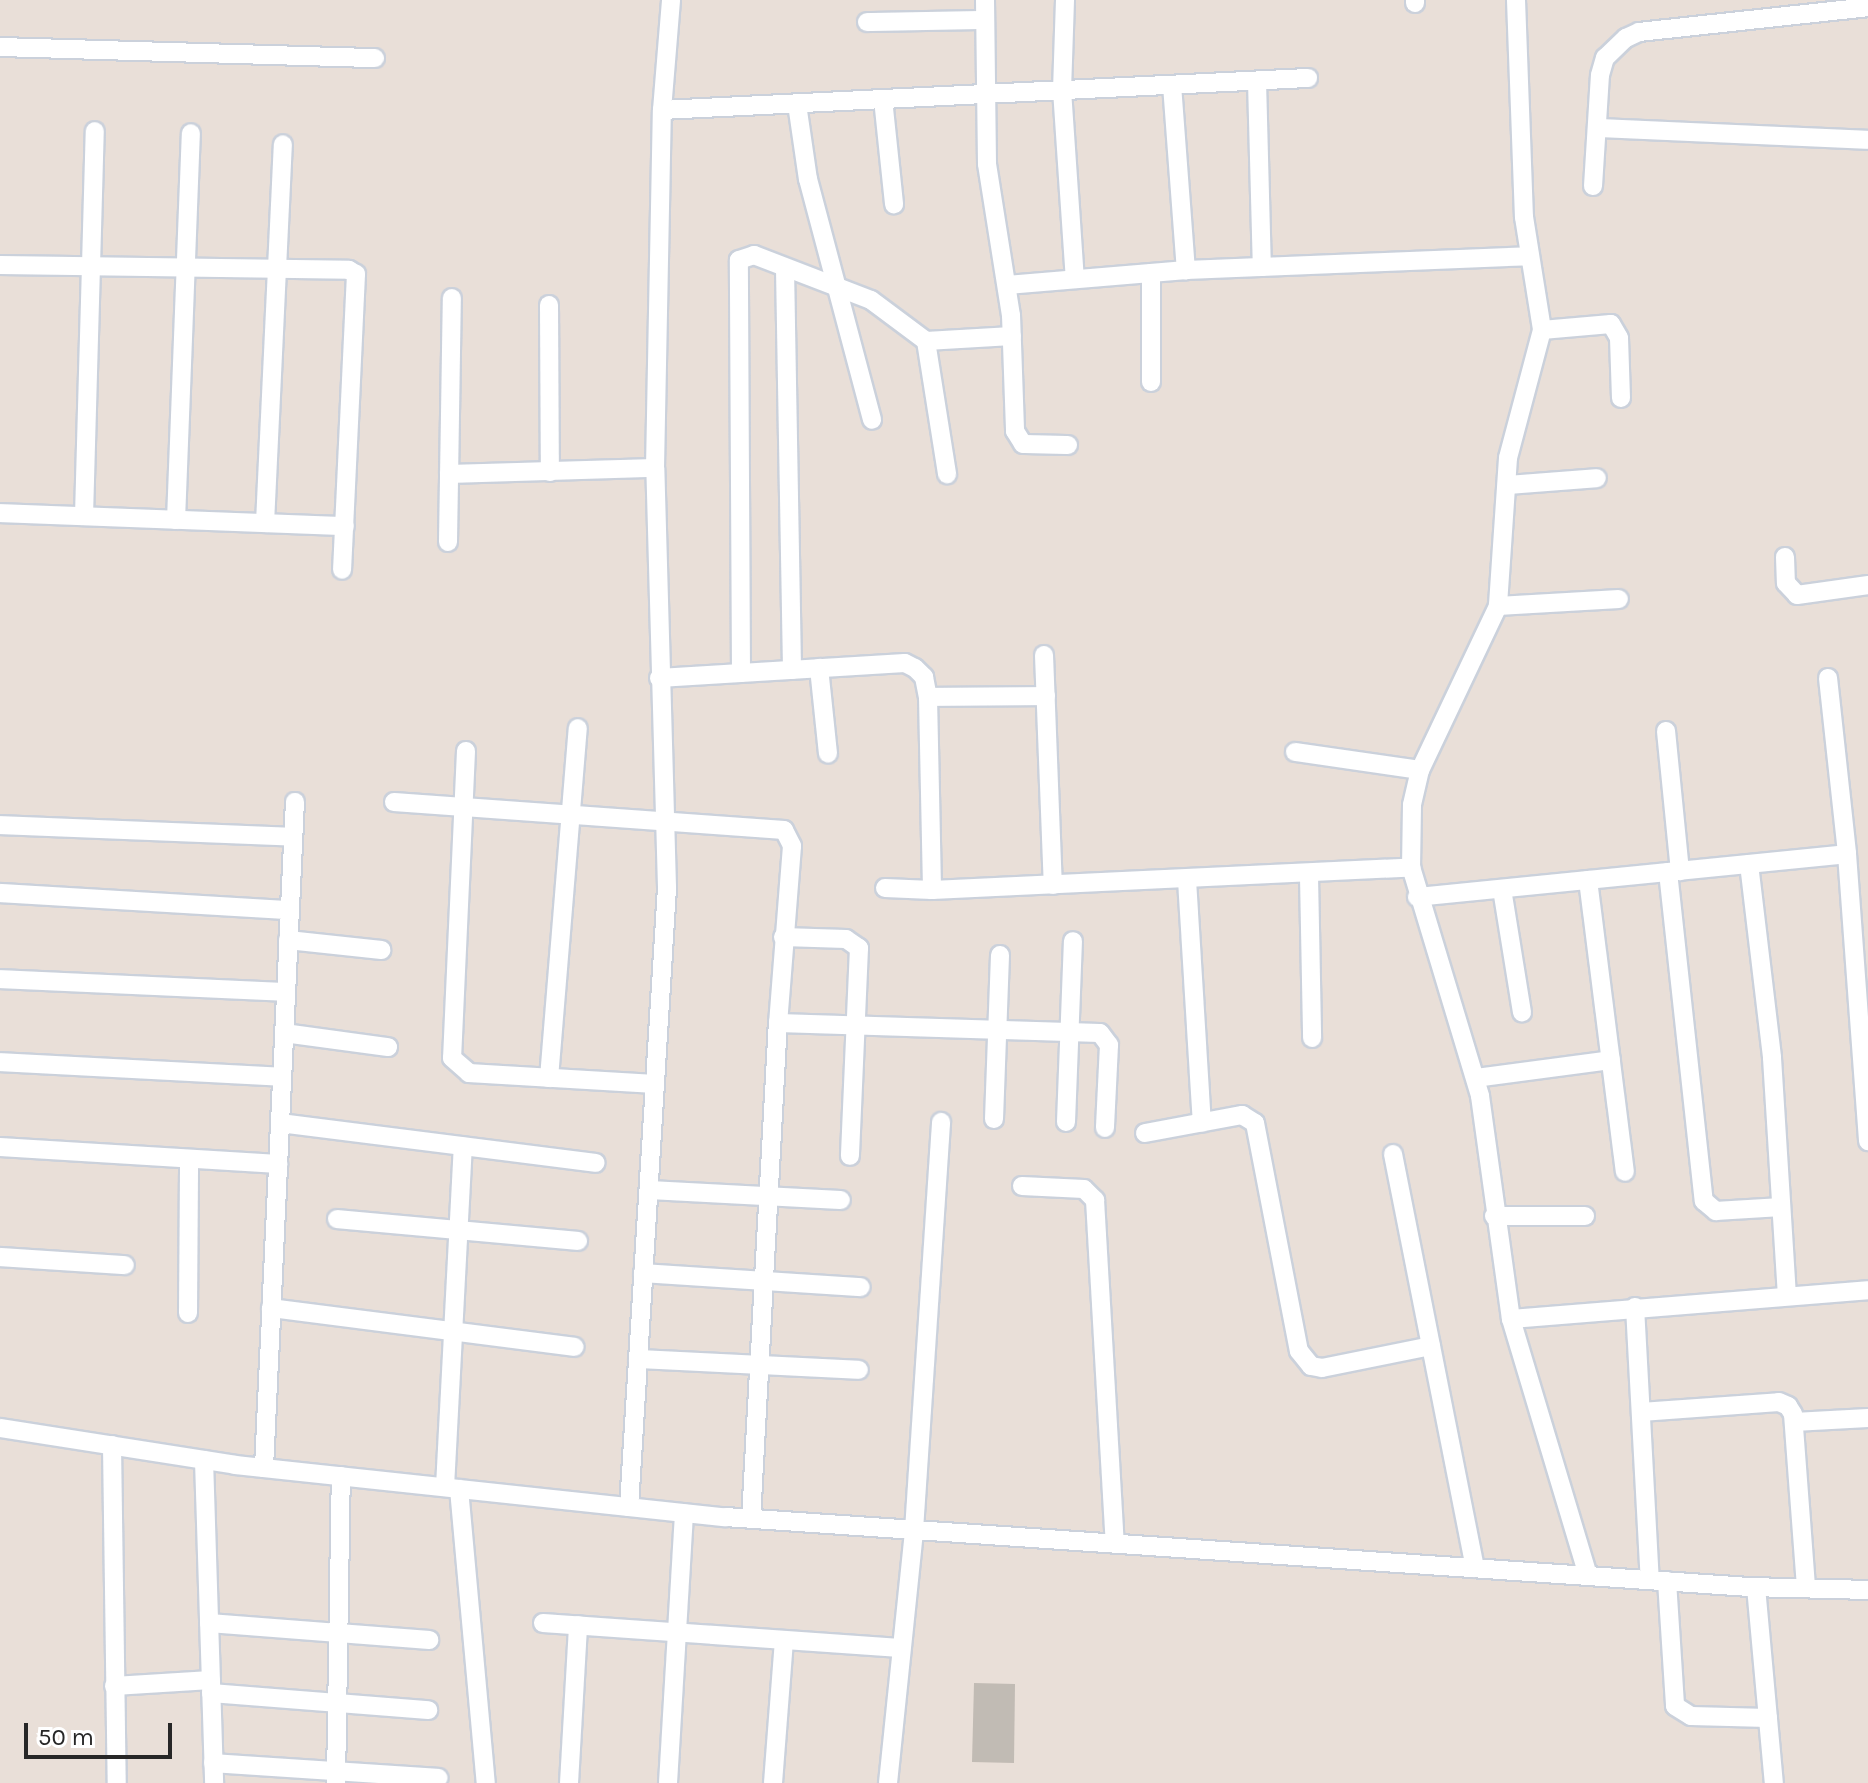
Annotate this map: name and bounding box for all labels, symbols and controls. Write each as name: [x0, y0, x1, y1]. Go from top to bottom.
scale bar: [28, 1707, 176, 1757]
text: 50 m: [38, 1723, 94, 1751]

